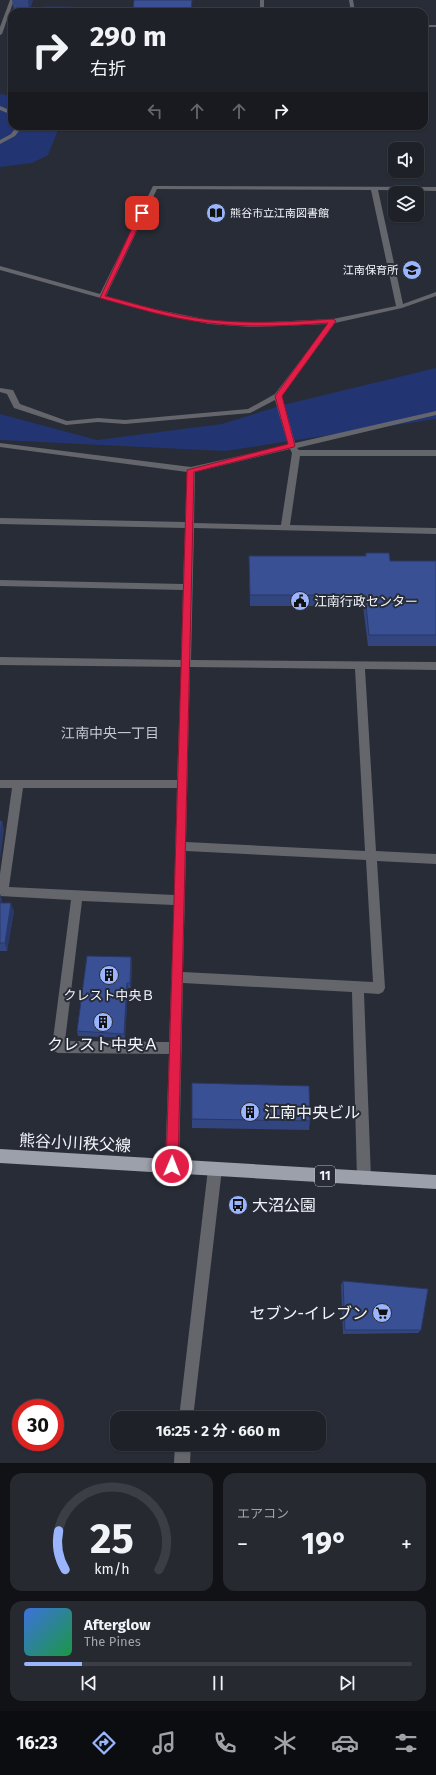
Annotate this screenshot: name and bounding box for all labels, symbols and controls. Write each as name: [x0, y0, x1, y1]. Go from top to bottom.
text: 290 m: [90, 20, 167, 53]
icon: right: [24, 24, 76, 76]
text: 右折: [90, 58, 126, 80]
icon: left: [144, 100, 166, 122]
icon: ahead: [186, 100, 208, 122]
icon: ahead: [228, 100, 250, 122]
icon: right: [270, 100, 292, 122]
map controls: [388, 142, 424, 222]
button: sound: [388, 142, 424, 178]
button: layers: [388, 186, 424, 222]
pin: [125, 196, 159, 230]
icon: arrive: [131, 202, 153, 224]
library icon: 熊谷市立江南図書館: [205, 202, 227, 224]
place label: 熊谷市立江南図書館: [230, 207, 329, 220]
school or university icon: 江南保育所: [401, 259, 423, 281]
place label: 江南保育所: [343, 264, 399, 277]
public building icon: 江南行政センター: [289, 590, 311, 612]
place label: 江南行政センター: [314, 594, 418, 609]
district label: 江南中央一丁目: [61, 725, 159, 742]
building icon: クレスト中央Ｂ: [98, 964, 120, 986]
place label: クレスト中央Ｂ: [63, 988, 155, 1003]
building icon: クレスト中央Ａ: [92, 1011, 114, 1033]
place label: クレスト中央Ａ: [47, 1035, 159, 1054]
building icon: 江南中央ビル: [239, 1101, 261, 1123]
place label: 江南中央ビル: [264, 1103, 360, 1122]
street label: 熊谷小川秩父線: [19, 1131, 131, 1155]
position arrow: [151, 1145, 193, 1187]
road number: 11: [315, 1166, 335, 1186]
bus stop icon: 大沼公園: [227, 1194, 249, 1216]
place label: 大沼公園: [252, 1196, 316, 1215]
supermarket icon: セブン-イレブン: [371, 1302, 393, 1324]
place label: セブン-イレブン: [250, 1304, 368, 1323]
speed limit sign: 30: [12, 1399, 64, 1451]
text: 16:25 · 2 分 · 660 m: [156, 1422, 280, 1440]
text: エアコン: [237, 1506, 289, 1521]
text: 25: [90, 1514, 133, 1564]
text: 19°: [301, 1526, 348, 1562]
text: −: [237, 1531, 248, 1558]
text: +: [401, 1531, 412, 1558]
text: km/h: [94, 1561, 129, 1578]
text: Afterglow: [84, 1616, 150, 1634]
text: The Pines: [84, 1634, 141, 1649]
icon: previous: [78, 1672, 100, 1694]
icon: pause: [207, 1672, 229, 1694]
icon: next: [336, 1672, 358, 1694]
icon: directions: [90, 1729, 118, 1757]
icon: music: [150, 1729, 178, 1757]
icon: phone: [211, 1729, 239, 1757]
icon: climate: [271, 1729, 299, 1757]
icon: car: [331, 1729, 359, 1757]
icon: filters: [392, 1729, 420, 1757]
text: 16:23: [16, 1732, 58, 1754]

